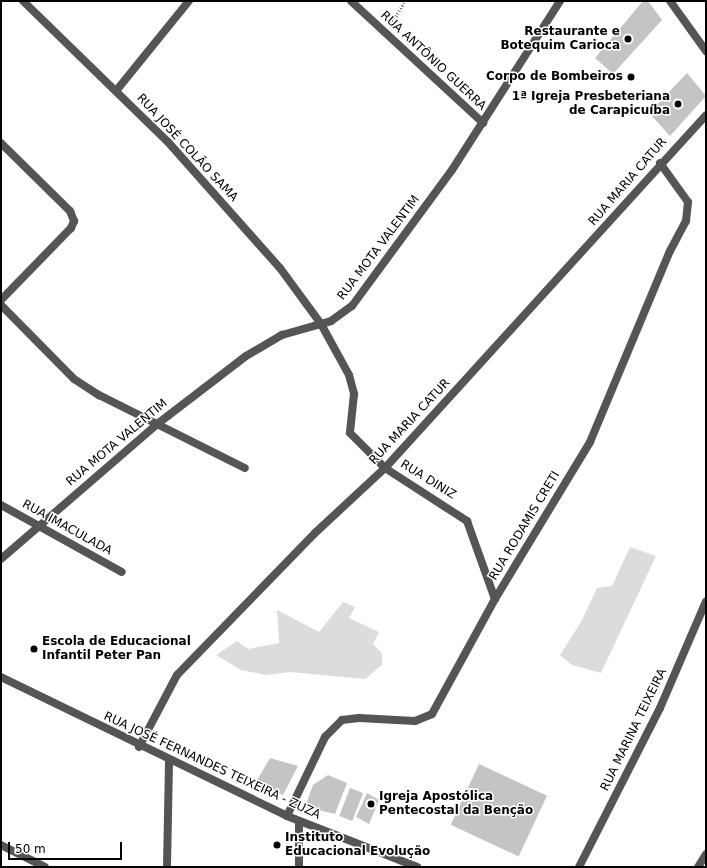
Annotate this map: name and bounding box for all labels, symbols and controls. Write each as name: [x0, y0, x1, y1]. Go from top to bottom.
street label: RUA ANTÔNIO GUERRA: [377, 8, 489, 114]
place label: Restaurante e Botequim Carioca: [500, 25, 620, 53]
marker: Restaurante e Botequim Carioca: [623, 34, 633, 44]
place label: Corpo de Bombeiros: [486, 70, 623, 84]
marker: Corpo de Bombeiros: [626, 72, 636, 82]
place label: 1ª Igreja Presbeteriana de Carapicuíba: [512, 90, 670, 118]
street label: RUA JOSÉ COLÃO SAMA: [133, 91, 241, 205]
marker: 1ª Igreja Presbeteriana de Carapicuíba: [673, 99, 683, 109]
street label: RUA MARIA CATUR: [586, 135, 670, 229]
street label: RUA MOTA VALENTIM: [335, 193, 423, 303]
street label: RUA MARIA CATUR: [367, 376, 453, 468]
street label: RUA MOTA VALENTIM: [64, 397, 170, 489]
street label: RUA DINIZ: [398, 457, 458, 503]
street label: RUA RODAMIS CRETI: [487, 469, 563, 583]
street label: RUA IMACULADA: [20, 497, 114, 559]
place label: Escola de Educacional Infantil Peter Pan: [42, 635, 191, 663]
marker: Escola de Educacional Infantil Peter Pan: [29, 644, 39, 654]
street label: RUA MARINA TEIXEIRA: [598, 666, 670, 794]
street label: RUA JOSÉ FERNANDES TEIXEIRA - ZUZA: [101, 709, 323, 823]
place label: Igreja Apostólica Pentecostal da Benção: [379, 790, 533, 818]
marker: Igreja Apostólica Pentecostal da Benção: [366, 799, 376, 809]
place label: Instituto Educacional Evolução: [285, 831, 430, 859]
scale bar: [10, 834, 124, 860]
marker: Instituto Educacional Evolução: [272, 840, 282, 850]
text: 50 m: [15, 842, 46, 856]

